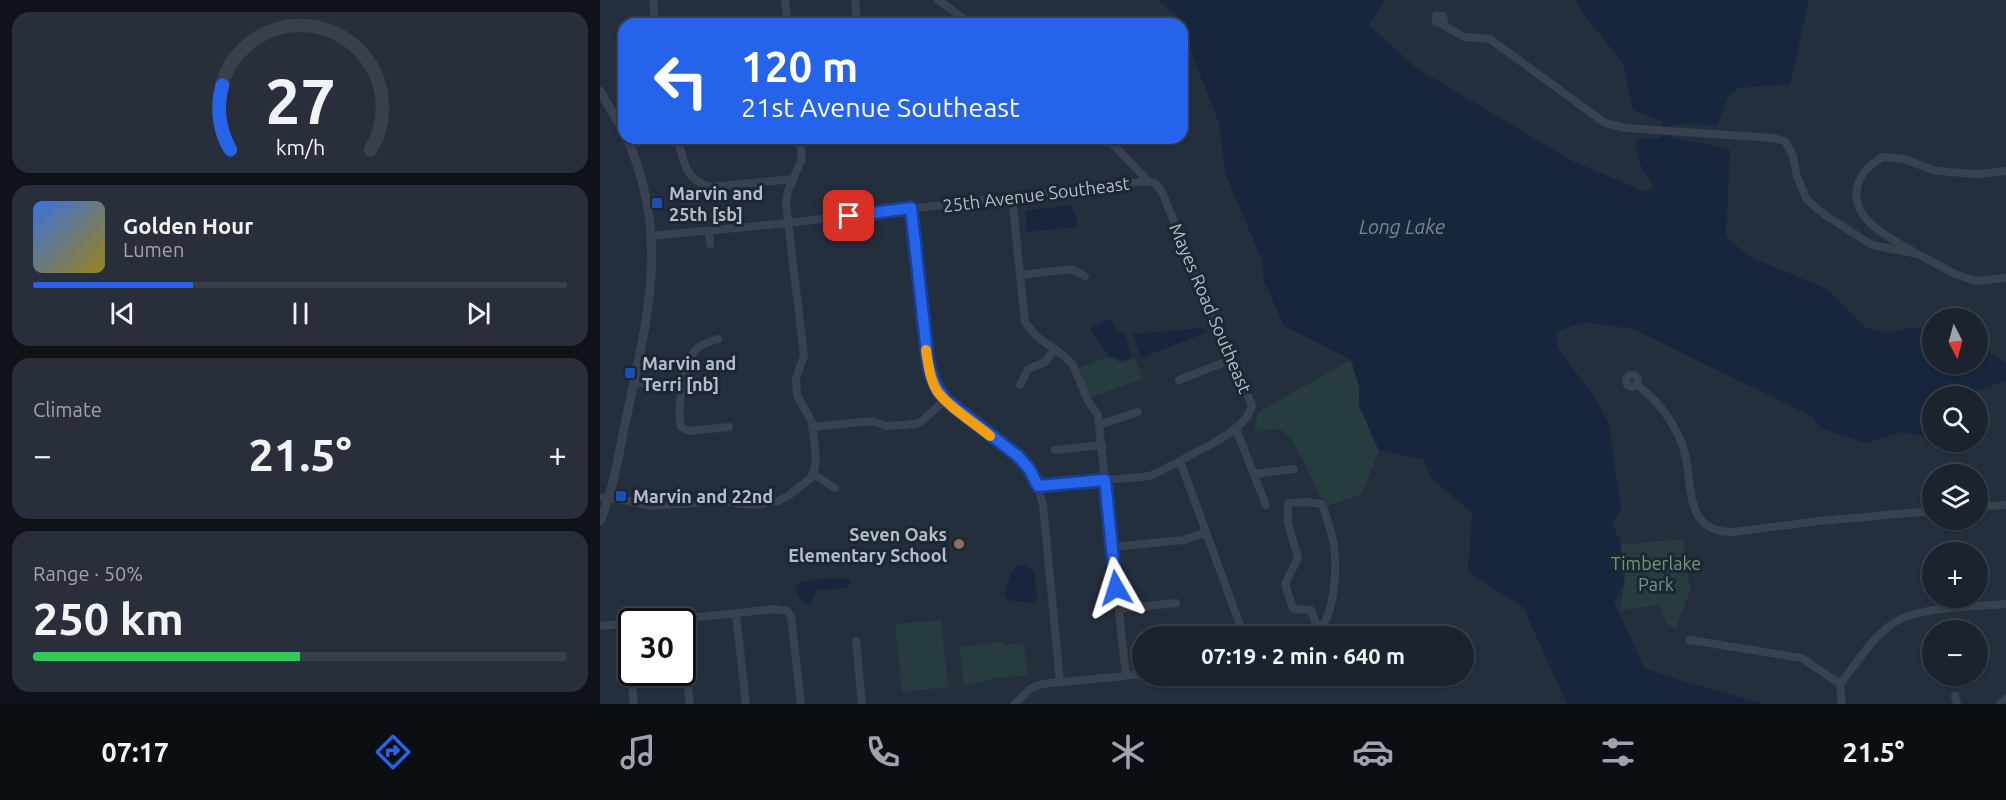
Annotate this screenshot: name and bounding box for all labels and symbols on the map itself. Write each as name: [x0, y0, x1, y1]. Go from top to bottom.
street label: 25th Avenue Southeast: [941, 173, 1131, 215]
place label: Marvin and 25th [sb]: [669, 183, 763, 224]
pin: [823, 190, 874, 241]
marker: Marvin and 25th [sb]: [650, 196, 664, 210]
water label: Long Lake: [1359, 215, 1445, 238]
street label: Mayes Road Southeast: [1166, 220, 1256, 396]
north arrow: [1922, 308, 1988, 374]
place label: Marvin and Terri [nb]: [642, 353, 736, 394]
marker: Marvin and Terri [nb]: [623, 366, 637, 380]
place label: Marvin and 22nd: [633, 486, 773, 506]
marker: Marvin and 22nd: [614, 489, 628, 503]
place label: Seven Oaks Elementary School: [788, 524, 948, 565]
marker: Seven Oaks Elementary School: [952, 537, 966, 551]
park label: Timberlake Park: [1611, 553, 1701, 594]
position arrow: [1084, 556, 1148, 620]
speed limit sign: 30: [618, 608, 696, 686]

